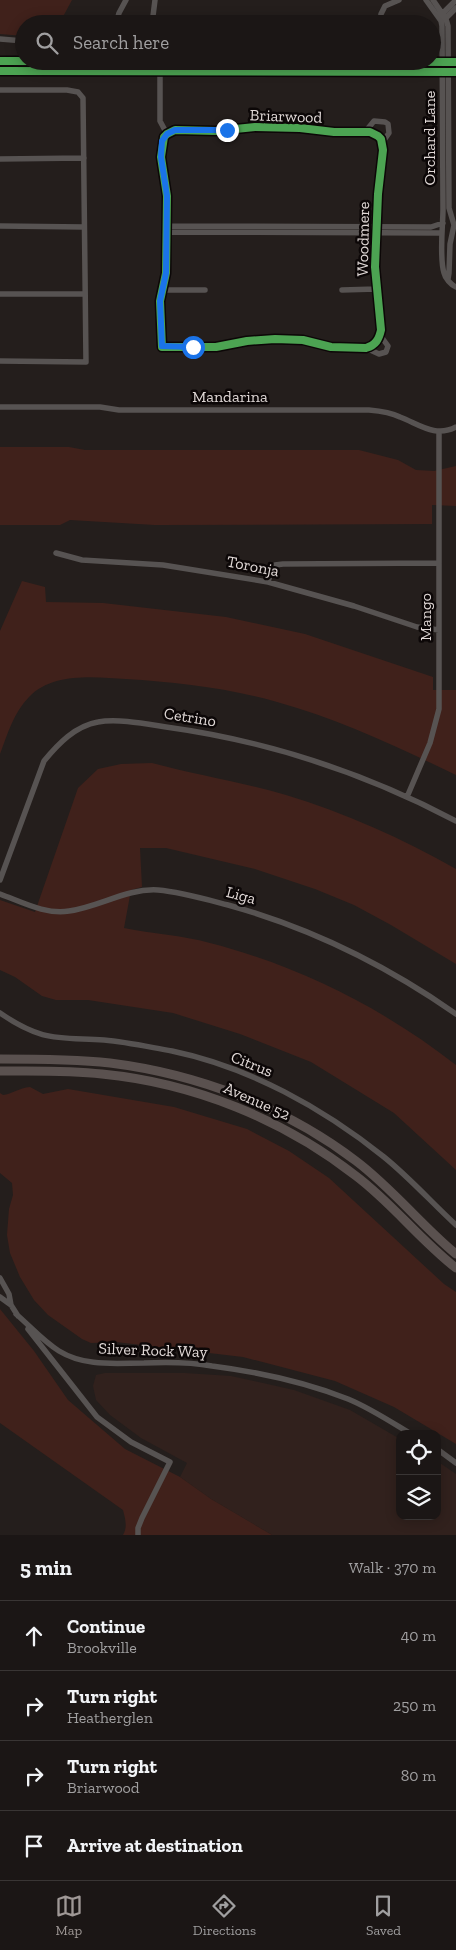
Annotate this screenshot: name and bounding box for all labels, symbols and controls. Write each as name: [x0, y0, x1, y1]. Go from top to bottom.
search box: [15, 15, 441, 70]
icon: search: [33, 29, 61, 57]
text: Search here: [73, 31, 169, 54]
street label: Orchard Lane: [420, 91, 439, 185]
street label: Briarwood: [249, 105, 323, 127]
route end: [216, 119, 239, 142]
street label: Woodmere: [353, 201, 373, 277]
route start: [182, 336, 205, 359]
street label: Mandarina: [192, 387, 268, 406]
street label: Toronja: [225, 552, 281, 580]
street label: Mango: [416, 593, 435, 641]
street label: Cetrino: [163, 704, 217, 730]
street label: Liga: [224, 882, 258, 908]
street label: Citrus: [228, 1047, 276, 1081]
street label: Avenue 52: [221, 1078, 293, 1124]
street label: Silver Rock Way: [98, 1339, 209, 1361]
map controls: [396, 1430, 441, 1520]
button: locate: [396, 1430, 441, 1475]
button: layers: [396, 1475, 441, 1520]
text: 5 min: [20, 1555, 72, 1580]
text: Walk · 370 m: [349, 1558, 436, 1577]
text: Continue: [67, 1615, 145, 1638]
icon: ahead: [20, 1622, 48, 1650]
text: 40 m: [401, 1626, 436, 1645]
text: Brookville: [67, 1638, 137, 1657]
text: Turn right: [67, 1685, 157, 1708]
icon: right: [20, 1692, 48, 1720]
text: 250 m: [393, 1696, 436, 1715]
text: Heatherglen: [67, 1708, 153, 1727]
text: Turn right: [67, 1755, 157, 1778]
icon: right: [20, 1762, 48, 1790]
text: 80 m: [401, 1766, 436, 1785]
text: Briarwood: [67, 1778, 140, 1797]
icon: arrive: [20, 1832, 48, 1860]
text: Arrive at destination: [67, 1834, 243, 1857]
tab: Map: [55, 1892, 83, 1939]
tab: Directions: [193, 1892, 256, 1939]
tab: Saved: [366, 1892, 401, 1939]

